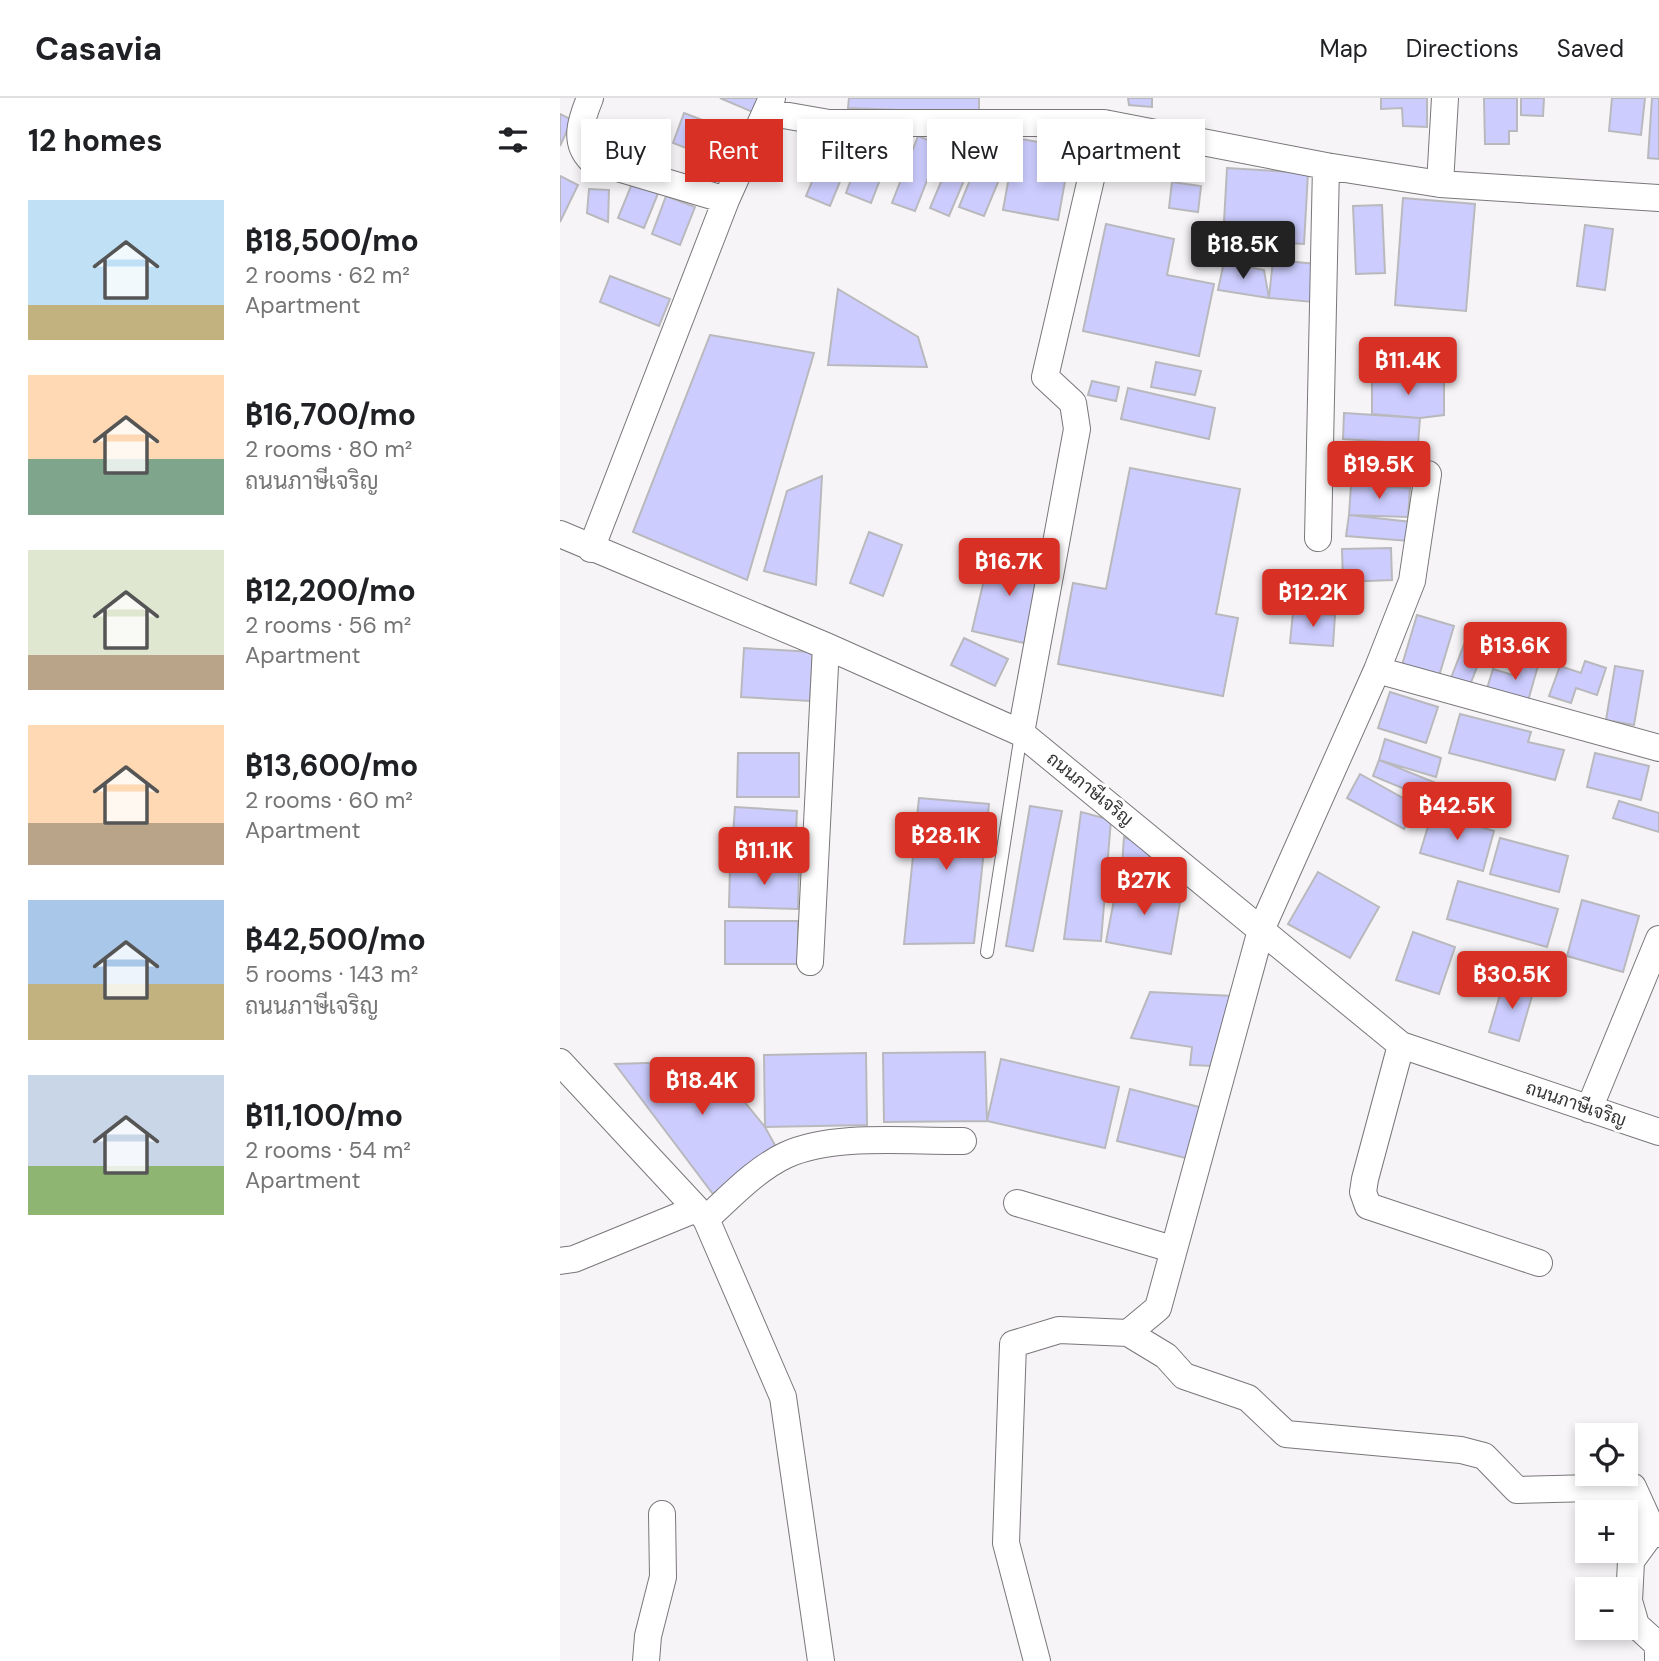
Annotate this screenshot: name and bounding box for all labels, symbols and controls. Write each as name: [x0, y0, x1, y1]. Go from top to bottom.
text: Casavia: [35, 27, 162, 70]
text: Map: [1320, 33, 1368, 64]
text: Directions: [1406, 33, 1519, 64]
text: Saved: [1557, 33, 1624, 64]
chip: Buy: [581, 119, 671, 182]
chip: Rent: [685, 119, 783, 182]
chip: Filters: [797, 119, 913, 182]
chip: New: [927, 119, 1023, 182]
chip: Apartment: [1037, 119, 1205, 182]
text: 12 homes: [28, 121, 162, 160]
icon: filters: [494, 121, 532, 159]
text: ฿18,500/mo: [245, 221, 419, 260]
pin: ฿18.5K: [1186, 222, 1300, 281]
icon: home: [84, 228, 168, 312]
text: ฿18.5K: [1207, 229, 1279, 259]
text: 2 rooms · 62 m²: [245, 260, 410, 290]
text: Apartment: [245, 290, 360, 320]
pin: ฿11.4K: [1351, 338, 1465, 397]
text: ฿11.4K: [1375, 345, 1441, 375]
text: ฿16,700/mo: [245, 395, 416, 434]
icon: home: [84, 403, 168, 487]
text: 2 rooms · 80 m²: [245, 434, 412, 464]
pin: ฿19.5K: [1322, 442, 1436, 501]
text: ฿19.5K: [1343, 449, 1415, 479]
text: ถนนภาษีเจริญ: [245, 466, 379, 496]
pin: ฿16.7K: [952, 538, 1066, 598]
text: ฿16.7K: [975, 546, 1043, 576]
pin: ฿12.2K: [1256, 570, 1370, 629]
text: ฿12,200/mo: [245, 571, 416, 610]
text: ฿12.2K: [1278, 577, 1348, 607]
icon: home: [84, 578, 168, 662]
text: 2 rooms · 56 m²: [245, 610, 411, 640]
pin: ฿13.6K: [1458, 622, 1572, 682]
text: ฿13.6K: [1480, 630, 1550, 660]
text: Apartment: [245, 640, 360, 670]
text: ฿13,600/mo: [245, 746, 418, 785]
street label: ถนนภาษีเจริญ: [1042, 746, 1139, 831]
icon: home: [84, 753, 168, 837]
pin: ฿42.5K: [1400, 782, 1514, 842]
text: 2 rooms · 60 m²: [245, 785, 413, 815]
text: ฿42.5K: [1418, 790, 1496, 820]
pin: ฿28.1K: [889, 812, 1003, 872]
text: Apartment: [245, 815, 360, 845]
text: ฿28.1K: [911, 820, 981, 850]
pin: ฿11.1K: [707, 828, 821, 887]
text: ฿11.1K: [734, 835, 794, 865]
pin: ฿27K: [1103, 858, 1185, 917]
text: ฿27K: [1117, 865, 1171, 895]
text: ฿42,500/mo: [245, 920, 426, 959]
icon: home: [84, 928, 168, 1012]
pin: ฿30.5K: [1455, 951, 1569, 1011]
text: 5 rooms · 143 m²: [245, 959, 418, 989]
text: ฿30.5K: [1473, 959, 1551, 989]
text: ถนนภาษีเจริญ: [245, 991, 379, 1021]
pin: ฿18.4K: [645, 1058, 759, 1117]
text: ฿18.4K: [666, 1065, 738, 1095]
street label: ถนนภาษีเจริญ: [1523, 1075, 1630, 1132]
text: ฿11,100/mo: [245, 1096, 403, 1135]
icon: home: [84, 1103, 168, 1187]
text: 2 rooms · 54 m²: [245, 1135, 411, 1165]
text: Apartment: [245, 1165, 360, 1195]
map controls: [1575, 1423, 1638, 1640]
button: locate: [1575, 1423, 1638, 1486]
button: +: [1575, 1500, 1638, 1563]
button: −: [1575, 1577, 1638, 1640]

